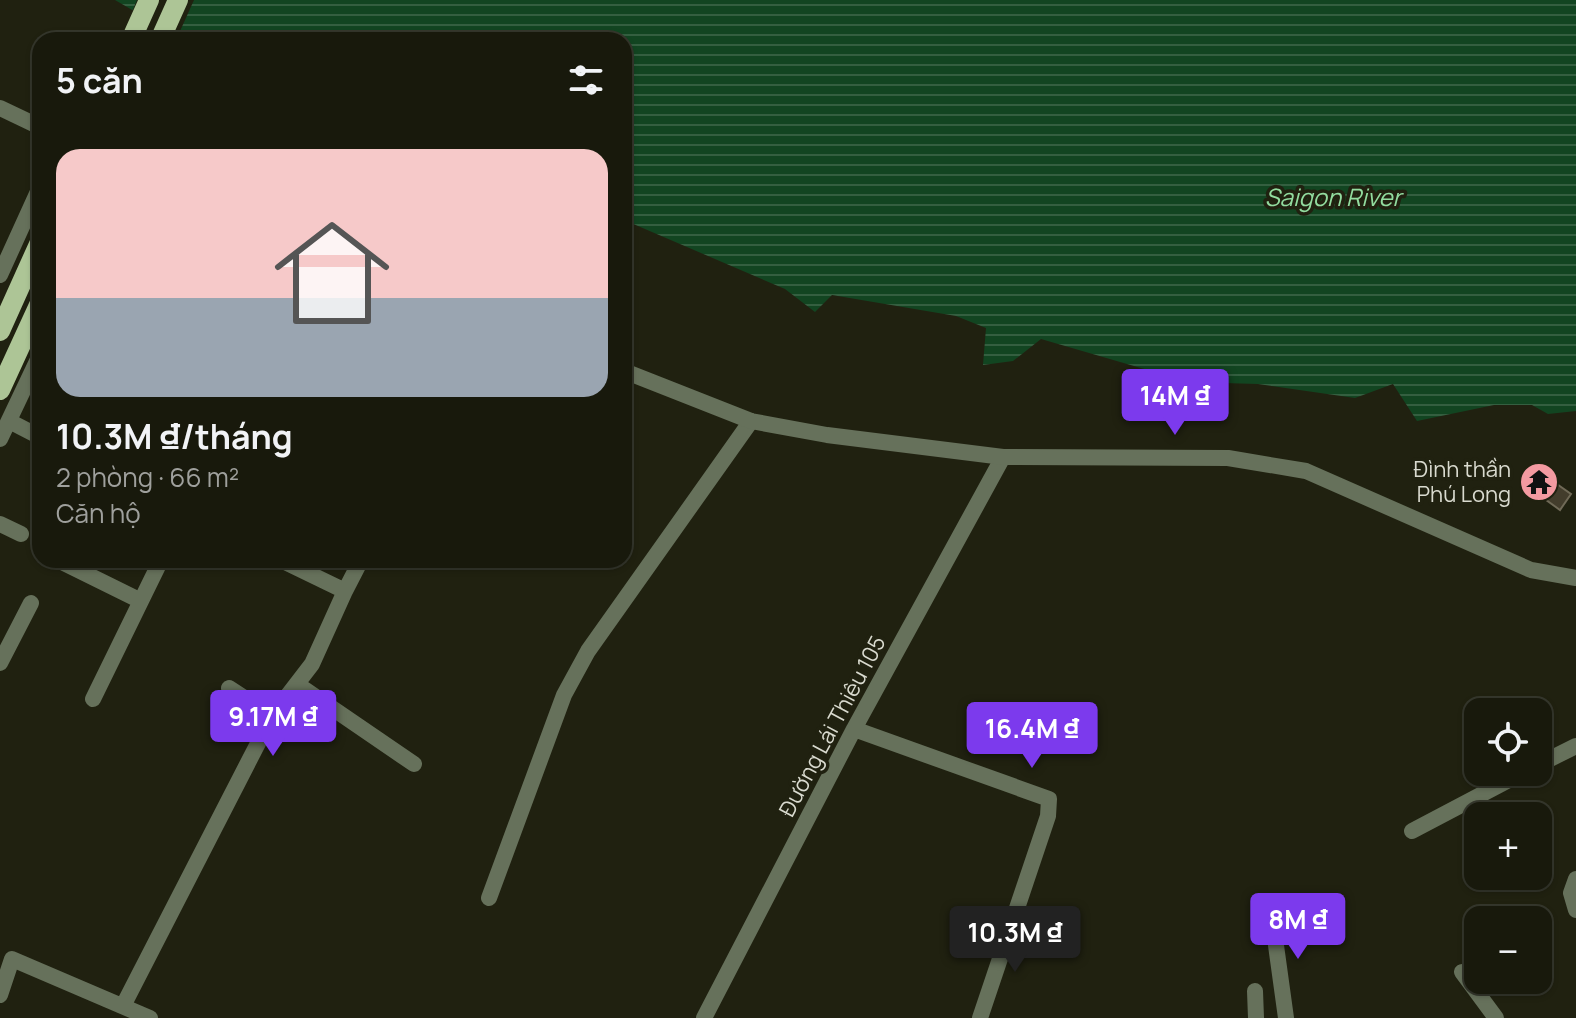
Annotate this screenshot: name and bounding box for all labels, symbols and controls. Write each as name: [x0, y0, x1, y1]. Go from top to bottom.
text: 5 căn: [56, 57, 143, 103]
icon: filters: [564, 58, 608, 102]
water label: Saigon River: [1265, 180, 1405, 213]
icon: home: [260, 201, 404, 345]
pin: 14M ₫: [1119, 369, 1231, 437]
text: 14M ₫: [1140, 377, 1210, 413]
text: 10.3M ₫/tháng: [56, 413, 293, 459]
place label: Đình thần Phú Long: [1414, 454, 1511, 509]
text: 2 phòng · 66 m²: [56, 459, 239, 495]
temple icon: Đình thần Phú Long: [1518, 461, 1560, 503]
text: Căn hộ: [56, 495, 141, 531]
street label: Đường Lái Thiêu 105: [772, 630, 892, 822]
pin: 9.17M ₫: [199, 690, 347, 758]
text: 9.17M ₫: [228, 698, 318, 734]
map controls: [1464, 698, 1552, 994]
button: locate: [1464, 698, 1552, 786]
pin: 16.4M ₫: [958, 702, 1106, 770]
text: 16.4M ₫: [985, 710, 1079, 746]
button: +: [1464, 802, 1552, 890]
pin: 8M ₫: [1251, 893, 1345, 961]
text: 8M ₫: [1268, 901, 1328, 937]
pin: 10.3M ₫: [941, 906, 1089, 974]
button: −: [1464, 906, 1552, 994]
text: 10.3M ₫: [968, 914, 1062, 950]

